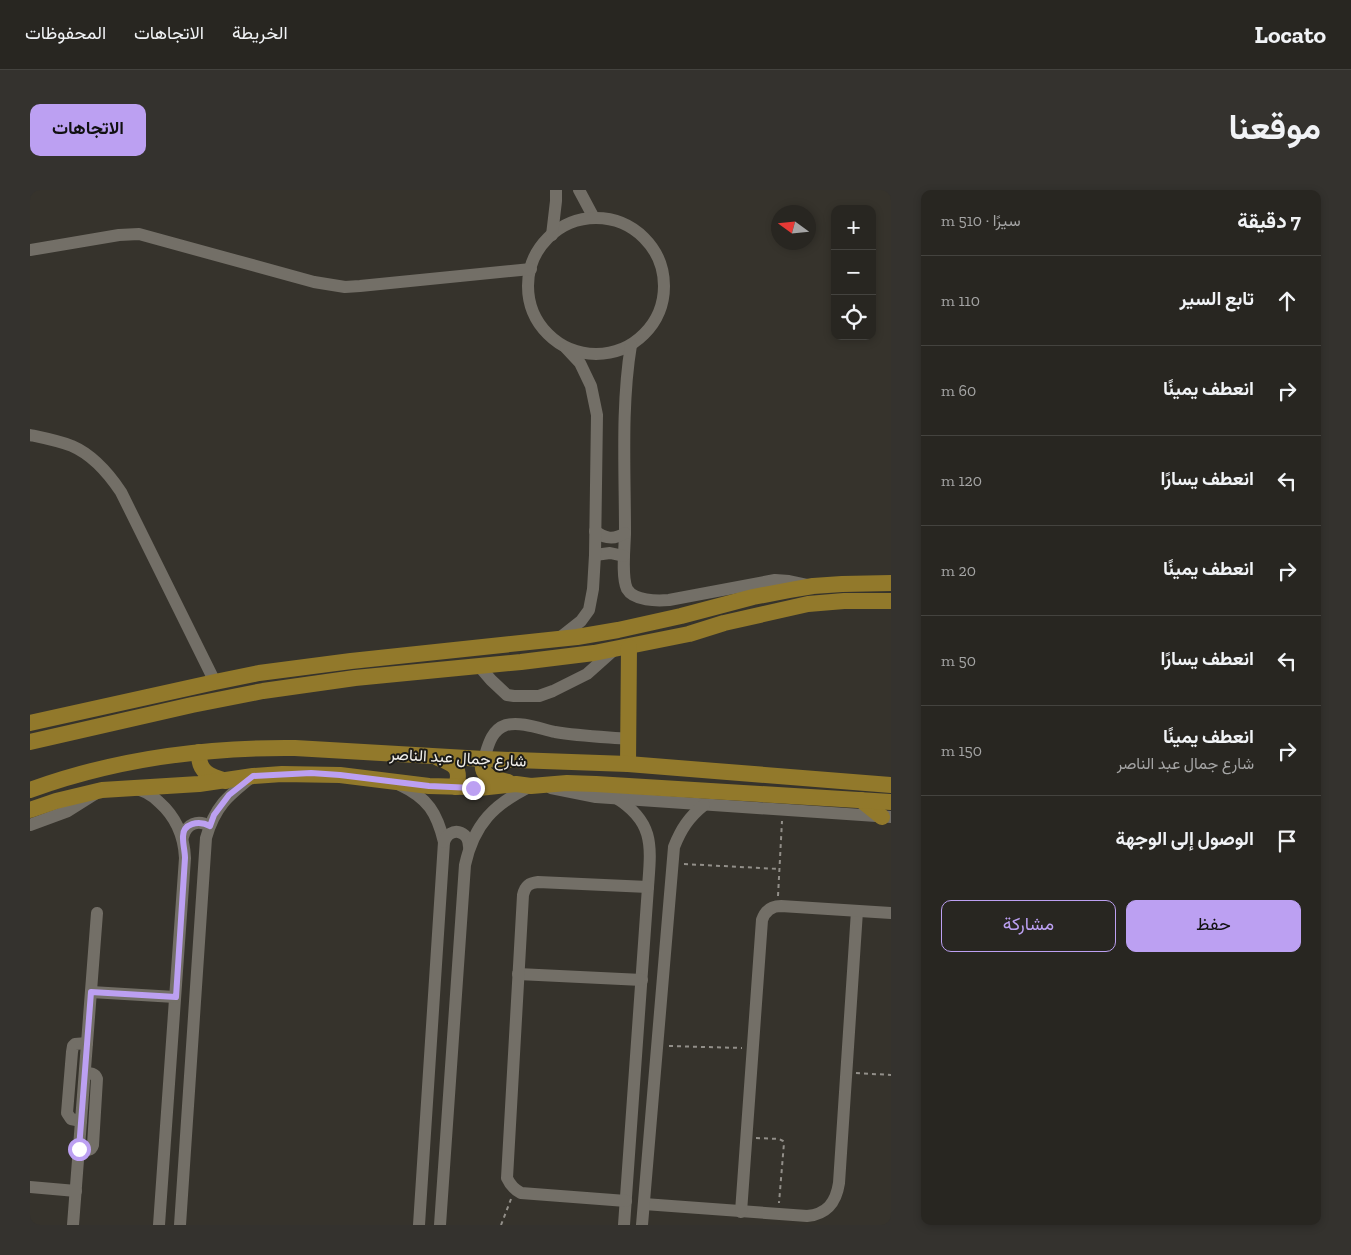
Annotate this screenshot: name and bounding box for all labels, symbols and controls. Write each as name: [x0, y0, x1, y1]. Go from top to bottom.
text: Locato: [1255, 20, 1326, 49]
text: المحفوظات: [25, 22, 106, 44]
text: الاتجاهات: [134, 22, 204, 44]
text: الخريطة: [232, 22, 288, 44]
button: الاتجاهات: [30, 104, 146, 156]
text: موقعنا: [1228, 106, 1321, 148]
north arrow: [771, 205, 816, 250]
map controls: [831, 205, 876, 340]
button: +: [831, 205, 876, 250]
text: 7 دقيقة: [1237, 208, 1301, 233]
text: سيرًا · 510 m: [941, 211, 1021, 230]
button: −: [831, 250, 876, 295]
text: تابع السير: [1180, 287, 1254, 310]
icon: ahead: [1273, 287, 1301, 315]
text: 110 m: [941, 291, 980, 310]
button: locate: [831, 295, 876, 340]
text: انعطف يمينًا: [1163, 377, 1254, 400]
icon: right: [1273, 377, 1301, 405]
text: 60 m: [941, 381, 976, 400]
text: انعطف يسارًا: [1161, 467, 1254, 490]
icon: left: [1273, 467, 1301, 495]
text: 120 m: [941, 471, 982, 490]
text: انعطف يمينًا: [1163, 557, 1254, 580]
icon: right: [1273, 557, 1301, 585]
text: 20 m: [941, 561, 976, 580]
text: انعطف يسارًا: [1161, 647, 1254, 670]
icon: left: [1273, 647, 1301, 675]
text: 50 m: [941, 651, 976, 670]
text: انعطف يمينًا: [1163, 725, 1254, 748]
icon: right: [1273, 737, 1301, 765]
text: 150 m: [941, 741, 982, 760]
street label: شارع جمال عبد الناصر: [388, 744, 527, 773]
text: شارع جمال عبد الناصر: [1117, 754, 1254, 773]
route end: [462, 777, 485, 800]
text: الوصول إلى الوجهة: [1116, 827, 1254, 850]
icon: arrive: [1273, 827, 1301, 855]
button: مشاركة: [941, 900, 1116, 952]
button: حفظ: [1126, 900, 1301, 952]
route start: [68, 1138, 91, 1161]

